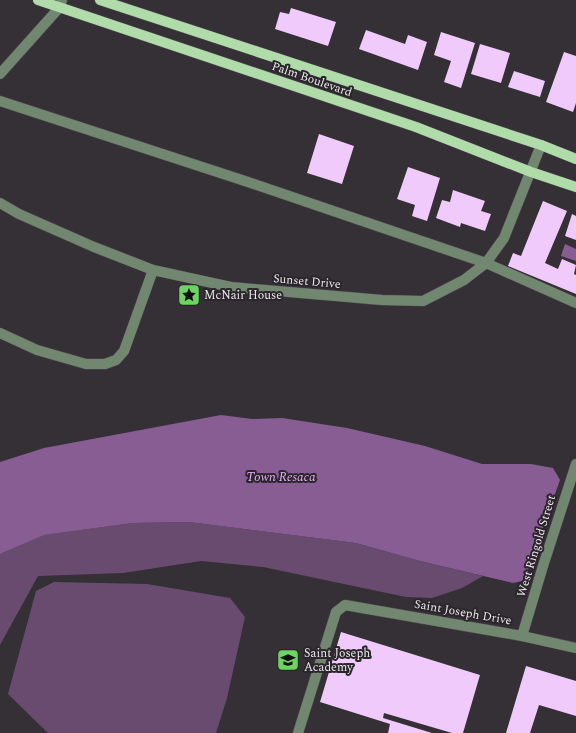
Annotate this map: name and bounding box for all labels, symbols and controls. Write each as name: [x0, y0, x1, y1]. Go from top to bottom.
street label: Palm Boulevard: [269, 57, 355, 102]
street label: Sunset Drive: [272, 269, 342, 294]
place icon: McNair House: [176, 282, 202, 308]
place label: McNair House: [204, 286, 282, 305]
water label: Town Resaca: [246, 467, 316, 487]
street label: West Ringold Street: [512, 493, 561, 600]
street label: Saint Joseph Drive: [413, 595, 513, 630]
place label: Saint Joseph Academy: [304, 644, 370, 677]
school or university icon: Saint Joseph Academy: [275, 647, 301, 673]

